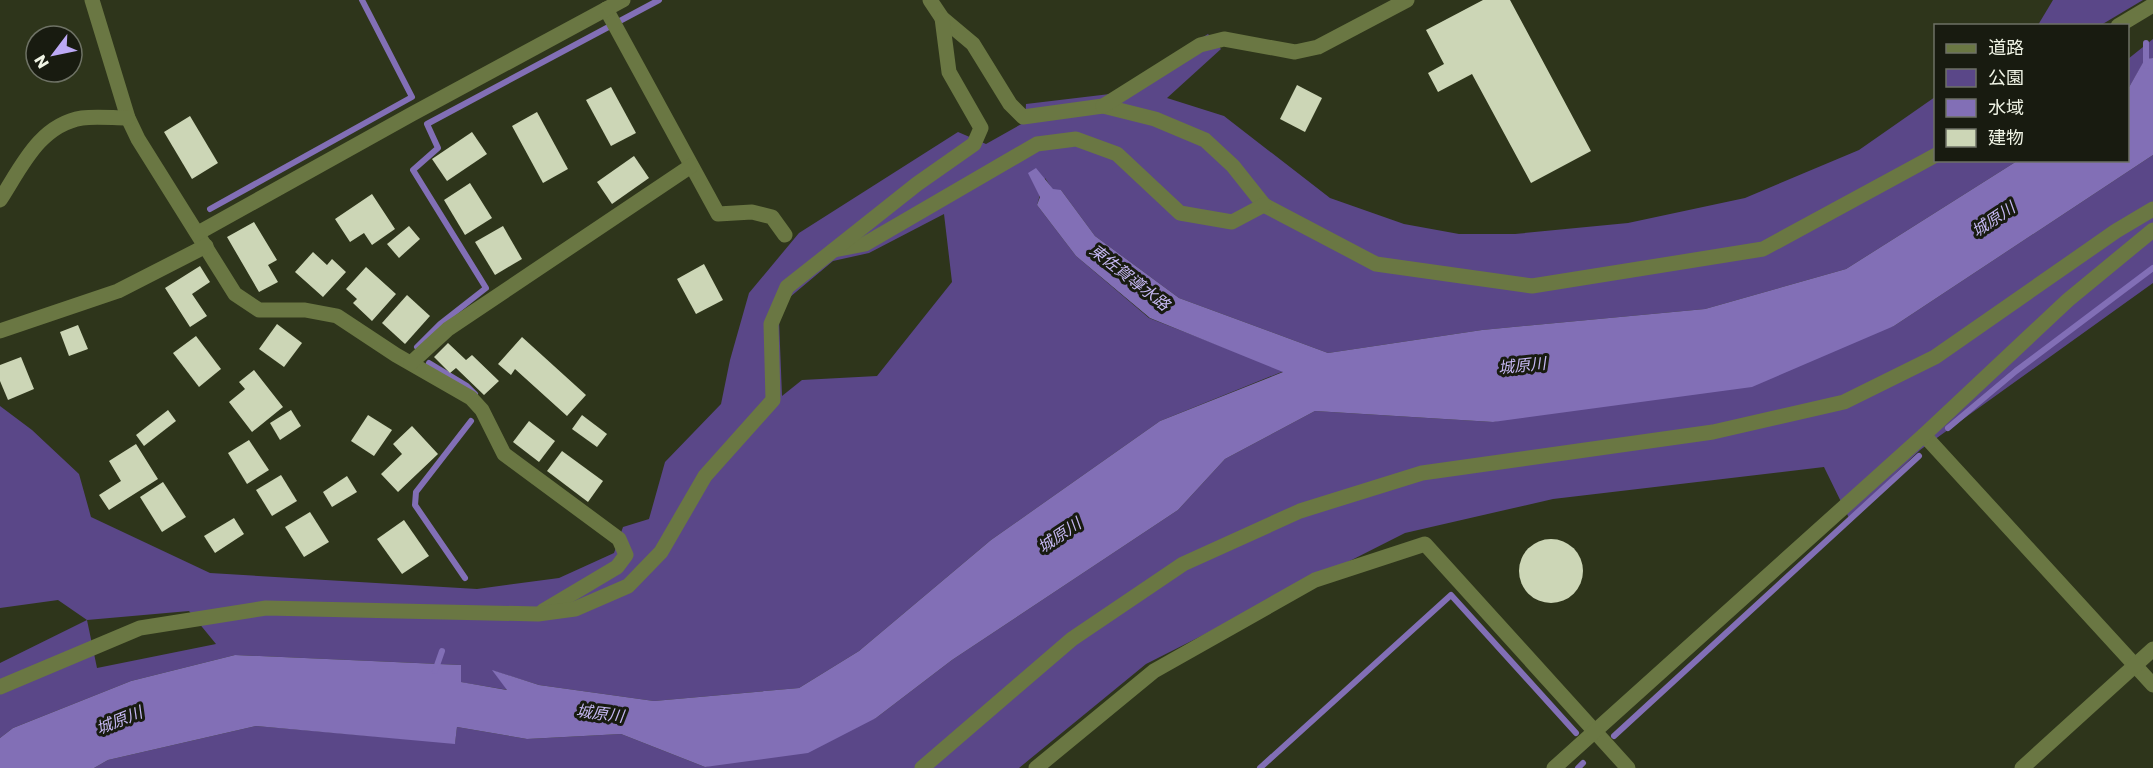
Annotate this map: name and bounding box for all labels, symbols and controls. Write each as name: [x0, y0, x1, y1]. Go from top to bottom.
north arrow: [24, 24, 84, 84]
legend: [1934, 24, 2129, 162]
text: 道路: [1988, 35, 2024, 60]
text: N: [29, 50, 55, 73]
text: 公園: [1988, 65, 2024, 90]
text: 水域: [1988, 95, 2024, 120]
text: 建物: [1988, 125, 2024, 150]
water label: 城原川: [1967, 195, 2021, 242]
water label: 東佐賀導水路: [1085, 239, 1176, 317]
water label: 城原川: [1497, 351, 1549, 379]
water label: 城原川: [1033, 511, 1087, 558]
water label: 城原川: [575, 699, 627, 728]
water label: 城原川: [93, 700, 148, 740]

